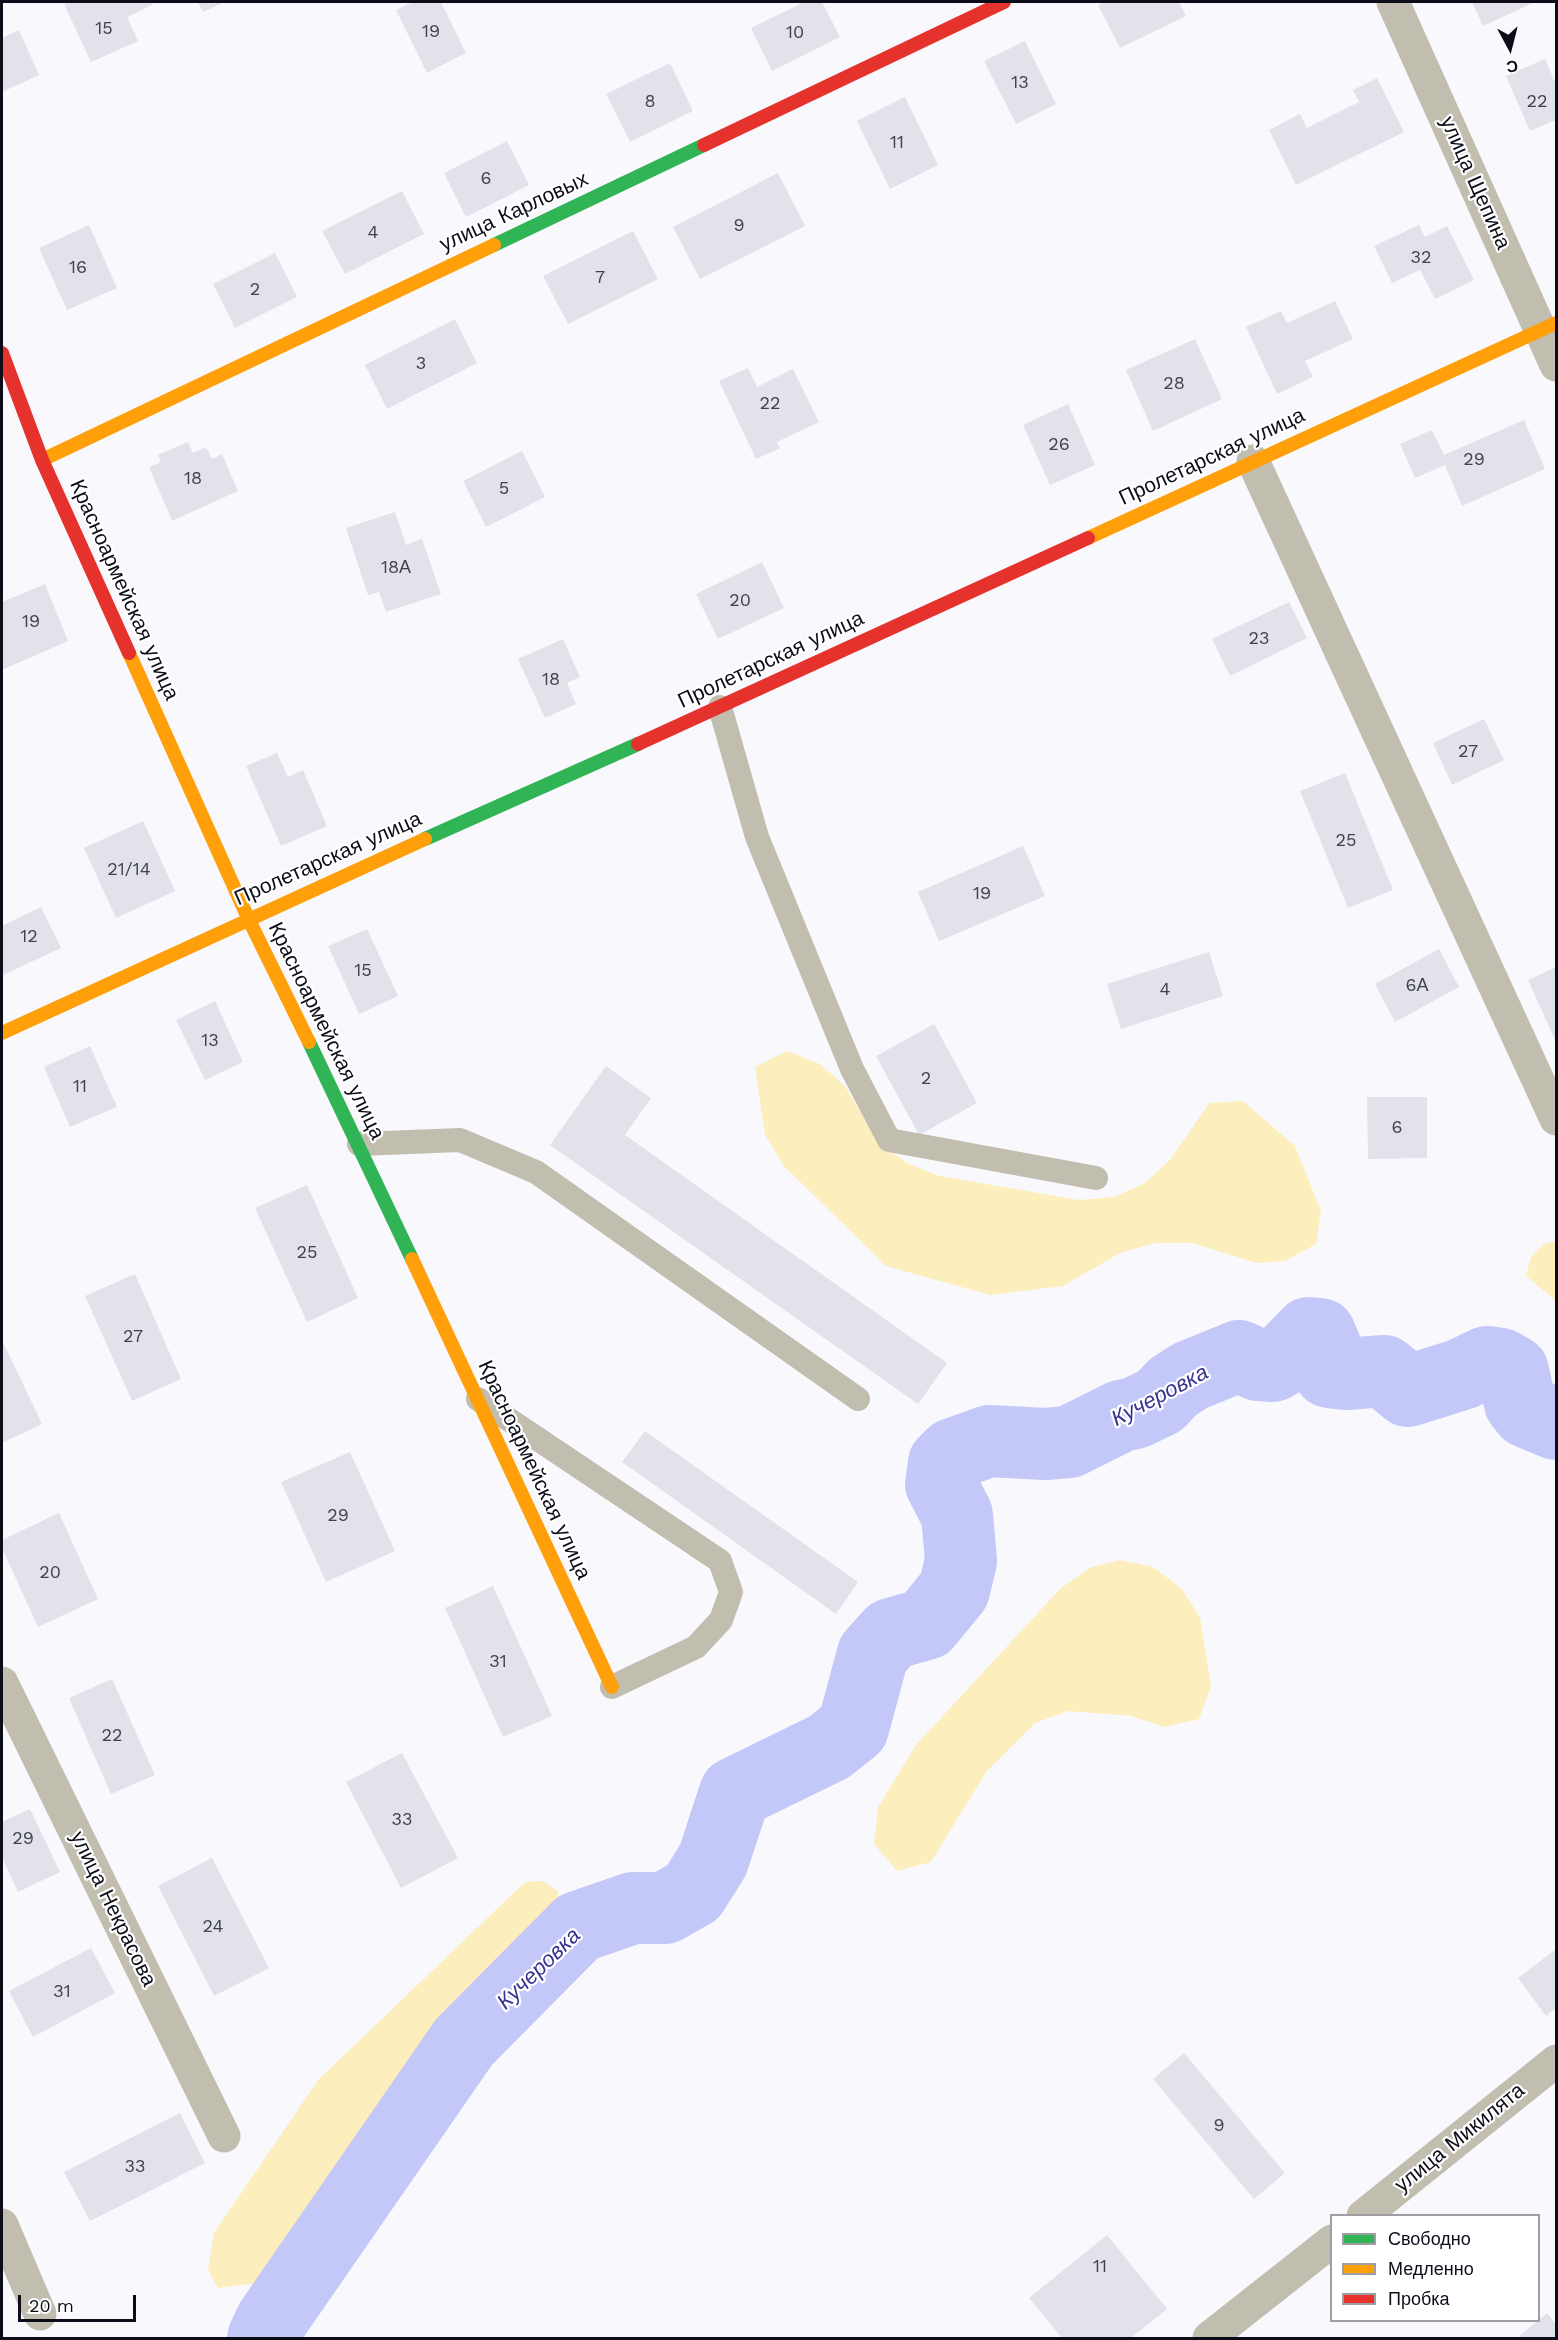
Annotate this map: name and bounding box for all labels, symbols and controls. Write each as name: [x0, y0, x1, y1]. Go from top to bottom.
house number: 15: [95, 18, 113, 40]
north arrow: [1480, 18, 1540, 78]
house number: 19: [422, 21, 440, 43]
house number: 10: [786, 22, 804, 44]
text: С: [1505, 56, 1519, 76]
house number: 13: [1011, 72, 1029, 94]
house number: 8: [644, 91, 656, 113]
house number: 22: [1527, 91, 1547, 113]
street label: улица Щепина: [1434, 113, 1516, 253]
house number: 11: [890, 132, 904, 154]
street label: улица Карловых: [436, 167, 592, 257]
house number: 6: [481, 168, 491, 190]
house number: 9: [733, 215, 745, 237]
house number: 4: [368, 222, 378, 244]
house number: 32: [1411, 247, 1431, 269]
house number: 16: [69, 257, 87, 279]
house number: 7: [595, 267, 605, 289]
house number: 2: [250, 279, 260, 301]
house number: 3: [416, 353, 426, 375]
house number: 28: [1163, 373, 1185, 395]
house number: 22: [760, 393, 780, 415]
street label: Пролетарская улица: [1115, 403, 1309, 511]
house number: 26: [1048, 434, 1070, 456]
house number: 29: [1463, 449, 1485, 471]
house number: 18: [184, 468, 202, 490]
street label: Красноармейская улица: [64, 476, 184, 704]
house number: 5: [499, 478, 509, 500]
house number: 18А: [381, 557, 411, 579]
house number: 20: [729, 590, 751, 612]
street label: Пролетарская улица: [674, 606, 868, 714]
house number: 19: [22, 611, 40, 633]
house number: 23: [1249, 628, 1269, 650]
house number: 18: [542, 669, 560, 691]
house number: 27: [1458, 741, 1478, 763]
street label: Пролетарская улица: [231, 806, 425, 912]
house number: 25: [1336, 830, 1356, 852]
house number: 21/14: [107, 859, 151, 881]
house number: 19: [973, 883, 991, 905]
street label: Красноармейская улица: [262, 918, 390, 1144]
house number: 12: [20, 926, 38, 948]
house number: 15: [354, 960, 372, 982]
house number: 6А: [1406, 975, 1428, 997]
house number: 4: [1160, 979, 1170, 1001]
house number: 13: [201, 1030, 219, 1052]
house number: 2: [921, 1068, 931, 1090]
house number: 11: [73, 1076, 87, 1098]
house number: 6: [1392, 1117, 1402, 1139]
house number: 25: [297, 1242, 317, 1264]
house number: 27: [123, 1326, 143, 1348]
street label: Красноармейская улица: [472, 1357, 596, 1583]
water label: Кучеровка: [1107, 1359, 1213, 1433]
house number: 29: [327, 1505, 349, 1527]
house number: 20: [39, 1562, 61, 1584]
house number: 31: [489, 1651, 507, 1673]
house number: 22: [102, 1725, 122, 1747]
house number: 33: [392, 1809, 412, 1831]
street label: улица Некрасова: [65, 1827, 161, 1991]
house number: 29: [12, 1828, 34, 1850]
house number: 24: [203, 1916, 223, 1938]
water label: Кучеровка: [492, 1923, 586, 2015]
house number: 31: [53, 1981, 71, 2003]
street label: улица Микилята: [1390, 2078, 1530, 2198]
house number: 9: [1213, 2115, 1225, 2137]
house number: 33: [125, 2156, 145, 2178]
legend: [1330, 2214, 1540, 2322]
text: Свободно: [1388, 2228, 1471, 2249]
house number: 11: [1093, 2256, 1107, 2278]
text: Медленно: [1388, 2258, 1474, 2279]
scale bar: [21, 2283, 140, 2321]
text: Пробка: [1388, 2288, 1450, 2309]
text: 20 m: [29, 2295, 74, 2316]

